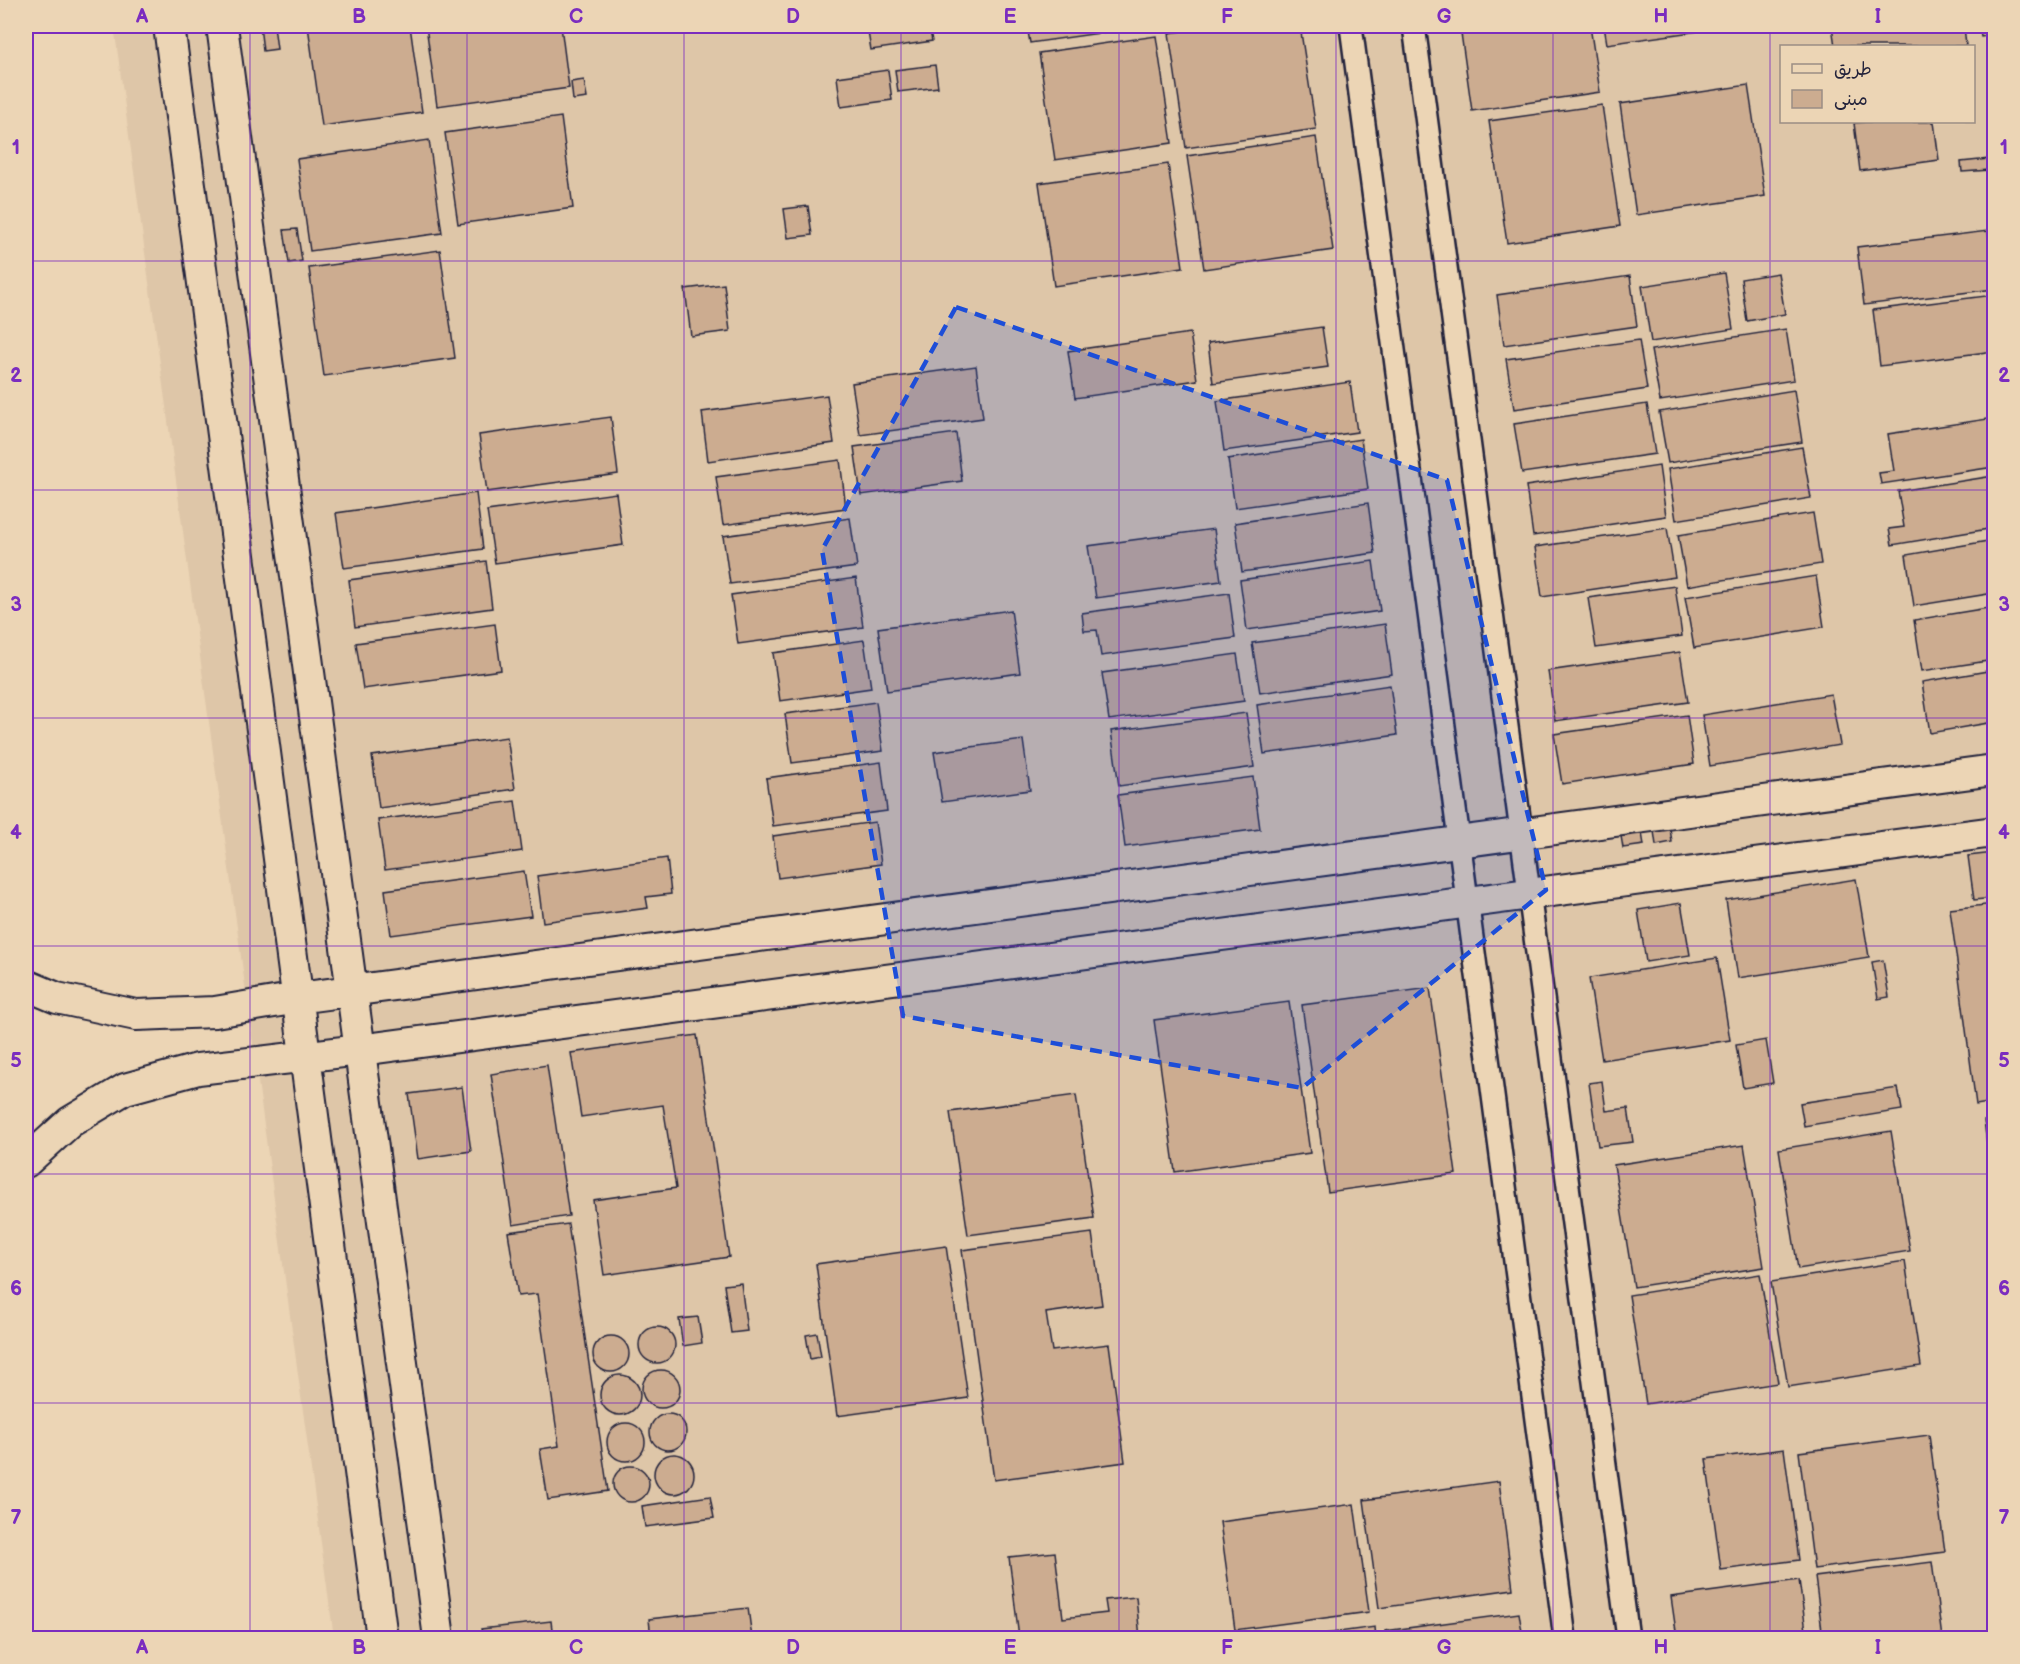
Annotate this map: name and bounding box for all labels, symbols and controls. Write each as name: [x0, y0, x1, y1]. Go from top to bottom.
text: A: [135, 5, 149, 29]
text: B: [352, 5, 366, 29]
text: C: [569, 5, 583, 29]
text: D: [786, 5, 800, 29]
text: E: [1004, 5, 1017, 29]
text: F: [1221, 5, 1233, 29]
text: G: [1437, 5, 1452, 29]
text: H: [1654, 5, 1668, 29]
text: I: [1875, 5, 1881, 29]
legend: [1780, 45, 1975, 123]
text: طريق: [1834, 59, 1872, 80]
text: مبنى: [1834, 89, 1868, 110]
text: 1: [12, 136, 20, 160]
text: 1: [2000, 136, 2008, 160]
text: 2: [10, 364, 22, 388]
text: 2: [1998, 364, 2010, 388]
text: 3: [10, 593, 22, 617]
text: 3: [1998, 593, 2010, 617]
text: 4: [10, 821, 22, 845]
text: 4: [1998, 821, 2010, 845]
text: 5: [10, 1049, 22, 1073]
text: 5: [1998, 1049, 2010, 1073]
text: 6: [10, 1277, 22, 1301]
text: 6: [1998, 1277, 2010, 1301]
text: 7: [10, 1506, 22, 1530]
text: 7: [1998, 1506, 2010, 1530]
text: A: [135, 1636, 149, 1660]
text: B: [352, 1636, 366, 1660]
text: C: [569, 1636, 583, 1660]
text: D: [786, 1636, 800, 1660]
text: E: [1004, 1636, 1017, 1660]
text: F: [1221, 1636, 1233, 1660]
text: G: [1437, 1636, 1452, 1660]
text: H: [1654, 1636, 1668, 1660]
text: I: [1875, 1636, 1881, 1660]

